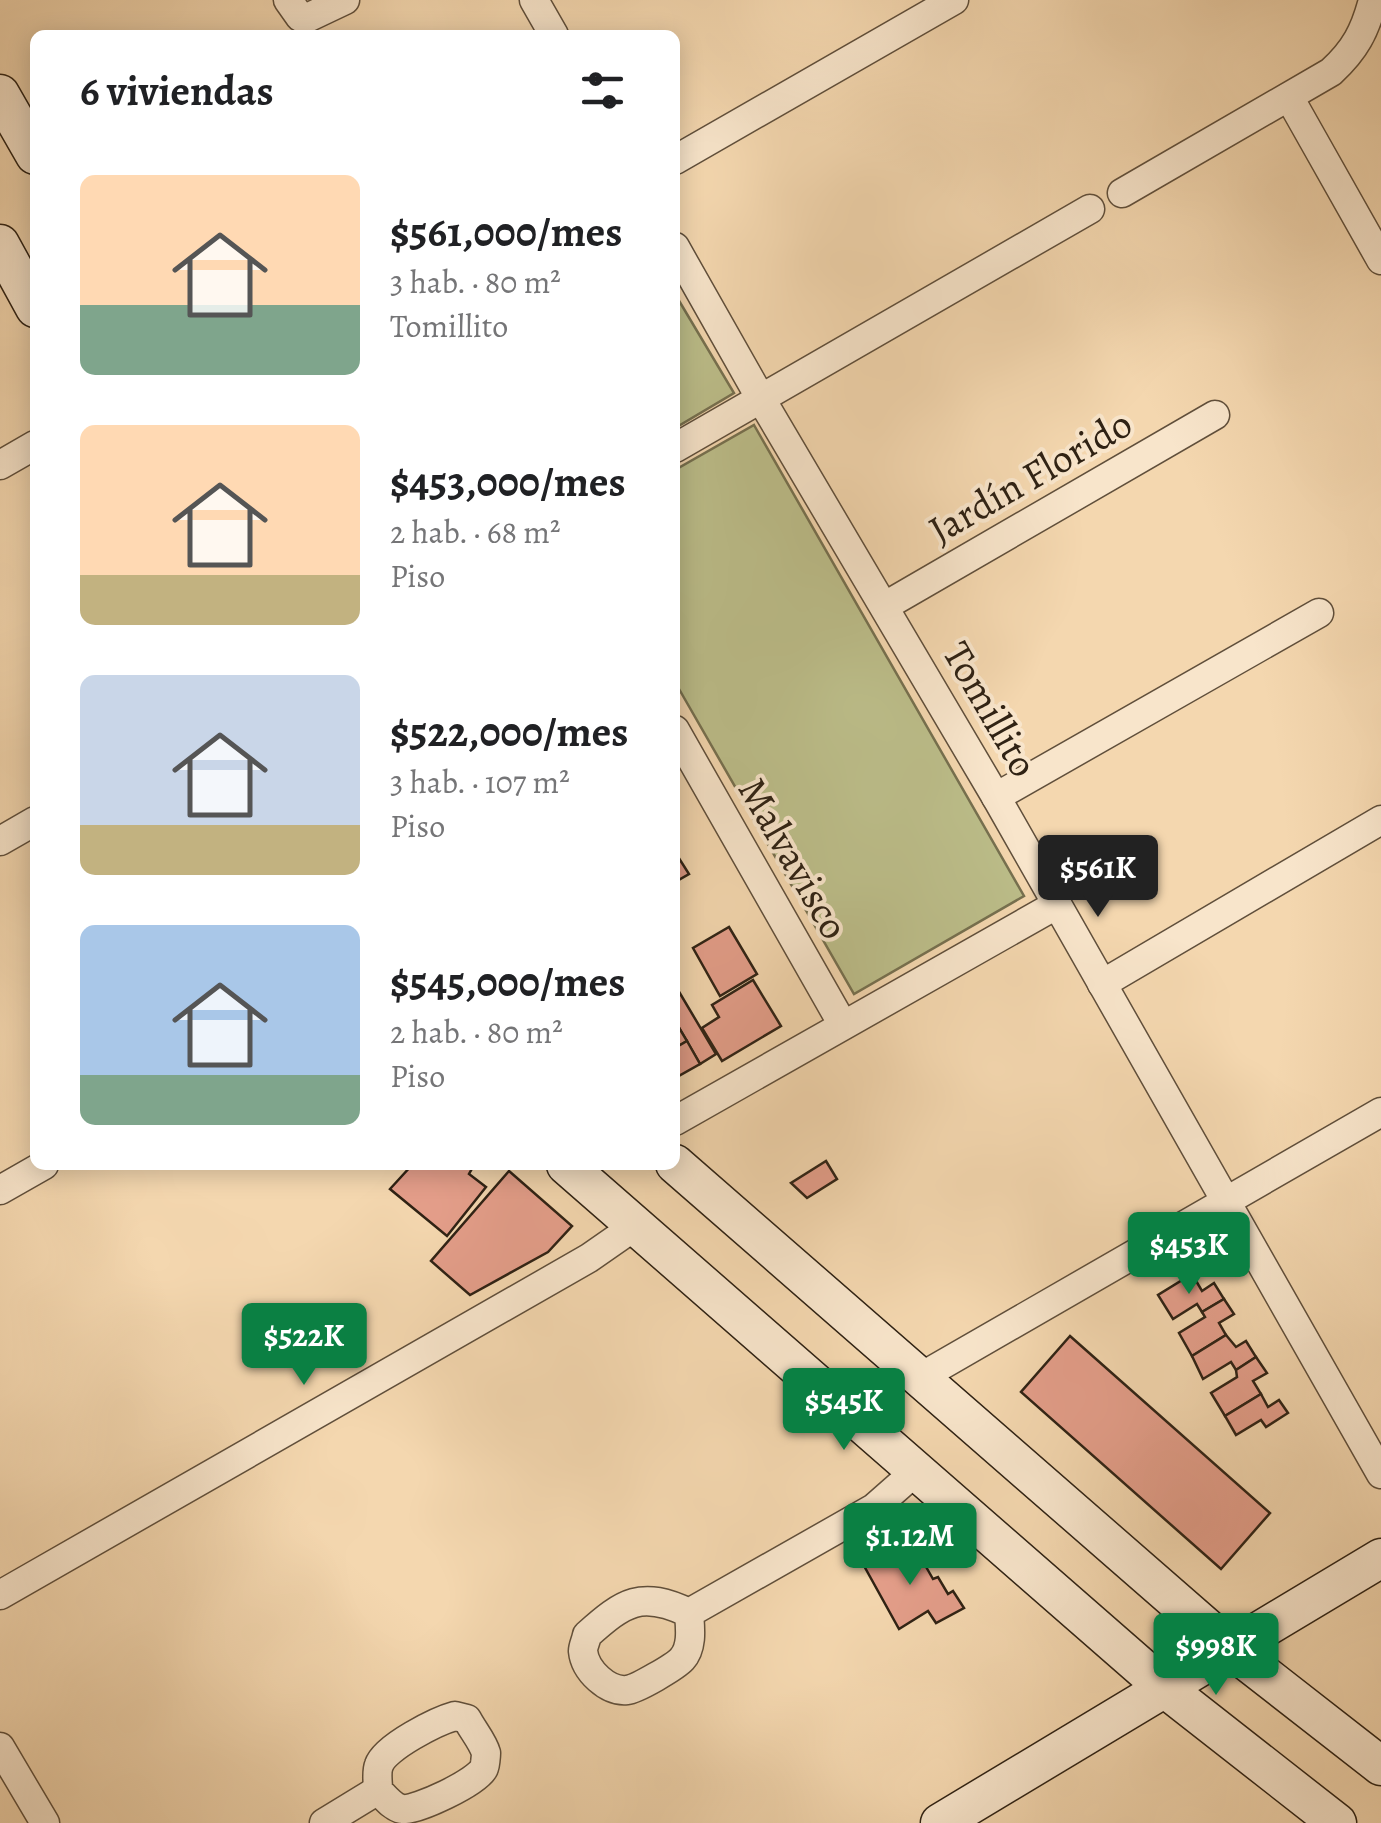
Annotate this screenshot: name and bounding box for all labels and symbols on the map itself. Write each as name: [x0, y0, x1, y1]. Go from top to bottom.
street label: Jardín Florido: [919, 396, 1142, 557]
street label: Tomillito: [930, 631, 1051, 787]
street label: Malvavisco: [725, 767, 862, 949]
pin: $561K: [1028, 835, 1168, 920]
pin: $453K: [1119, 1212, 1259, 1297]
pin: $522K: [234, 1303, 374, 1388]
pin: $545K: [774, 1368, 914, 1453]
pin: $1.12M: [829, 1503, 991, 1588]
pin: $998K: [1146, 1613, 1286, 1698]

